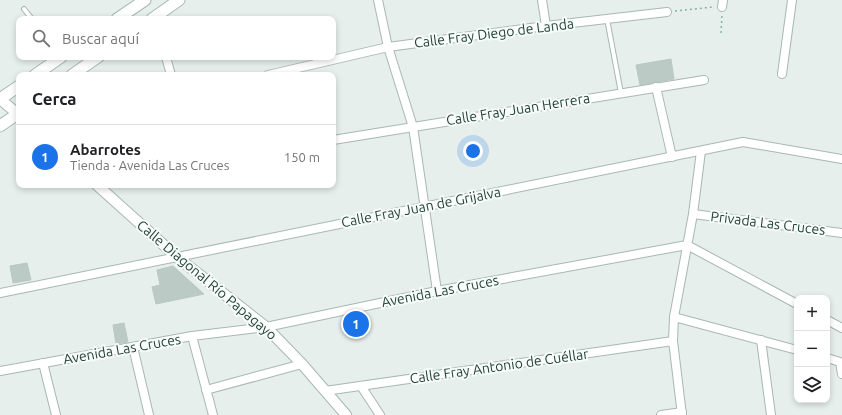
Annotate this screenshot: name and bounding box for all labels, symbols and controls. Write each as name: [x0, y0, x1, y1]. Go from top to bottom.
street label: Calle Fray Diego de Landa: [413, 15, 575, 51]
search box: [16, 16, 336, 60]
icon: search: [30, 27, 52, 49]
text: Buscar aquí: [62, 30, 139, 47]
text: Cerca: [32, 89, 77, 108]
street label: Calle Fray Juan Herrera: [445, 90, 591, 128]
text: Abarrotes: [70, 141, 141, 158]
your location: [463, 141, 483, 161]
text: 1: [41, 150, 49, 164]
text: 150 m: [284, 150, 320, 164]
text: Tienda · Avenida Las Cruces: [70, 158, 229, 172]
street label: Calle Fray Juan de Grijalva: [340, 184, 502, 230]
street label: Privada Las Cruces: [710, 208, 826, 238]
street label: Calle Diagonal Río Papagayo: [134, 217, 280, 343]
street label: Avenida Las Cruces: [380, 272, 500, 310]
map controls: [794, 295, 830, 403]
button: +: [794, 295, 830, 331]
pin: 1: [343, 309, 369, 339]
street label: Avenida Las Cruces: [62, 331, 182, 367]
button: −: [794, 331, 830, 367]
street label: Calle Fray Antonio de Cuéllar: [409, 345, 590, 386]
button: layers: [794, 367, 830, 403]

